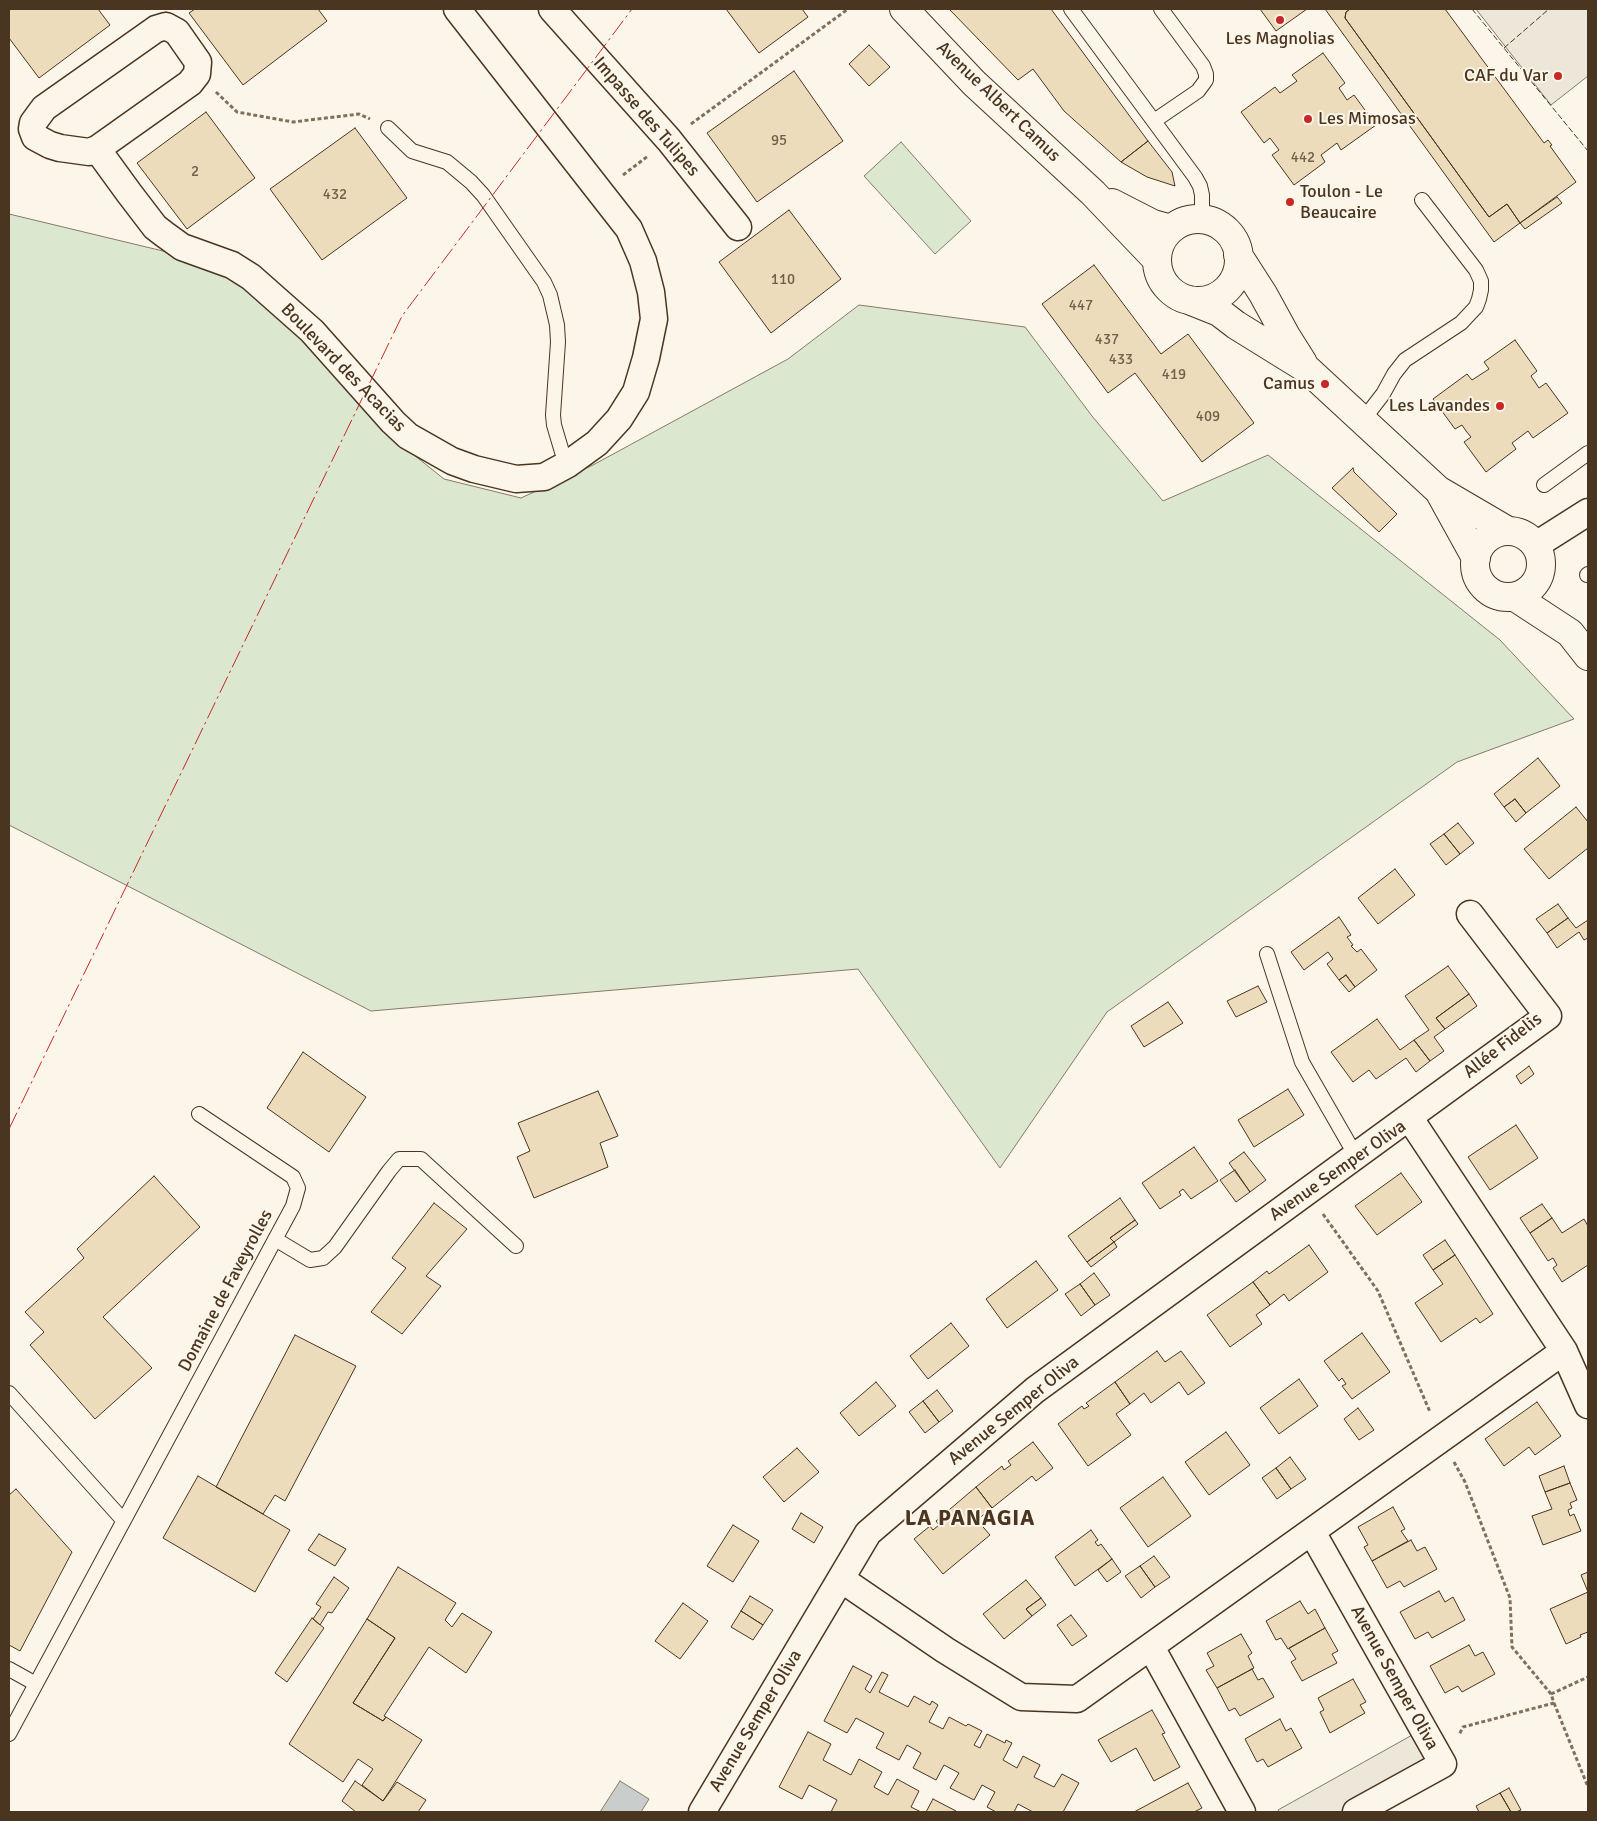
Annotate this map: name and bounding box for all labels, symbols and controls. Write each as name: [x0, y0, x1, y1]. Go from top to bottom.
marker: Les Magnolias: [1274, 14, 1286, 26]
place label: Les Magnolias: [1225, 28, 1335, 50]
street label: Avenue Albert Camus: [931, 37, 1065, 167]
street label: Impasse des Tulipes: [588, 53, 704, 181]
place label: CAF du Var: [1464, 65, 1548, 87]
marker: CAF du Var: [1552, 70, 1564, 82]
place label: Les Mimosas: [1318, 108, 1416, 130]
marker: Les Mimosas: [1302, 113, 1314, 125]
house number: 95: [771, 132, 787, 150]
house number: 442: [1291, 149, 1315, 167]
house number: 2: [191, 163, 199, 181]
place label: Toulon - Le Beaucaire: [1300, 181, 1383, 223]
house number: 432: [323, 186, 347, 204]
marker: Toulon - Le Beaucaire: [1284, 196, 1296, 208]
house number: 110: [771, 271, 795, 289]
house number: 447: [1069, 297, 1093, 315]
street label: Boulevard des Acacias: [276, 299, 410, 437]
house number: 437: [1095, 331, 1119, 349]
house number: 433: [1109, 351, 1133, 369]
house number: 419: [1162, 366, 1186, 384]
place label: Camus: [1263, 373, 1315, 395]
marker: Camus: [1319, 378, 1331, 390]
place label: Les Lavandes: [1389, 395, 1490, 417]
marker: Les Lavandes: [1494, 400, 1506, 412]
house number: 409: [1196, 408, 1220, 426]
street label: Allée Fidelis: [1459, 1009, 1547, 1083]
street label: Avenue Semper Oliva: [1266, 1116, 1410, 1226]
street label: Domaine de Faveyrolles: [174, 1206, 278, 1376]
street label: Avenue Semper Oliva: [944, 1352, 1084, 1470]
district label: LA PANAGIA: [903, 1506, 1037, 1532]
street label: Avenue Semper Oliva: [1345, 1602, 1443, 1754]
street label: Avenue Semper Oliva: [705, 1646, 807, 1796]

